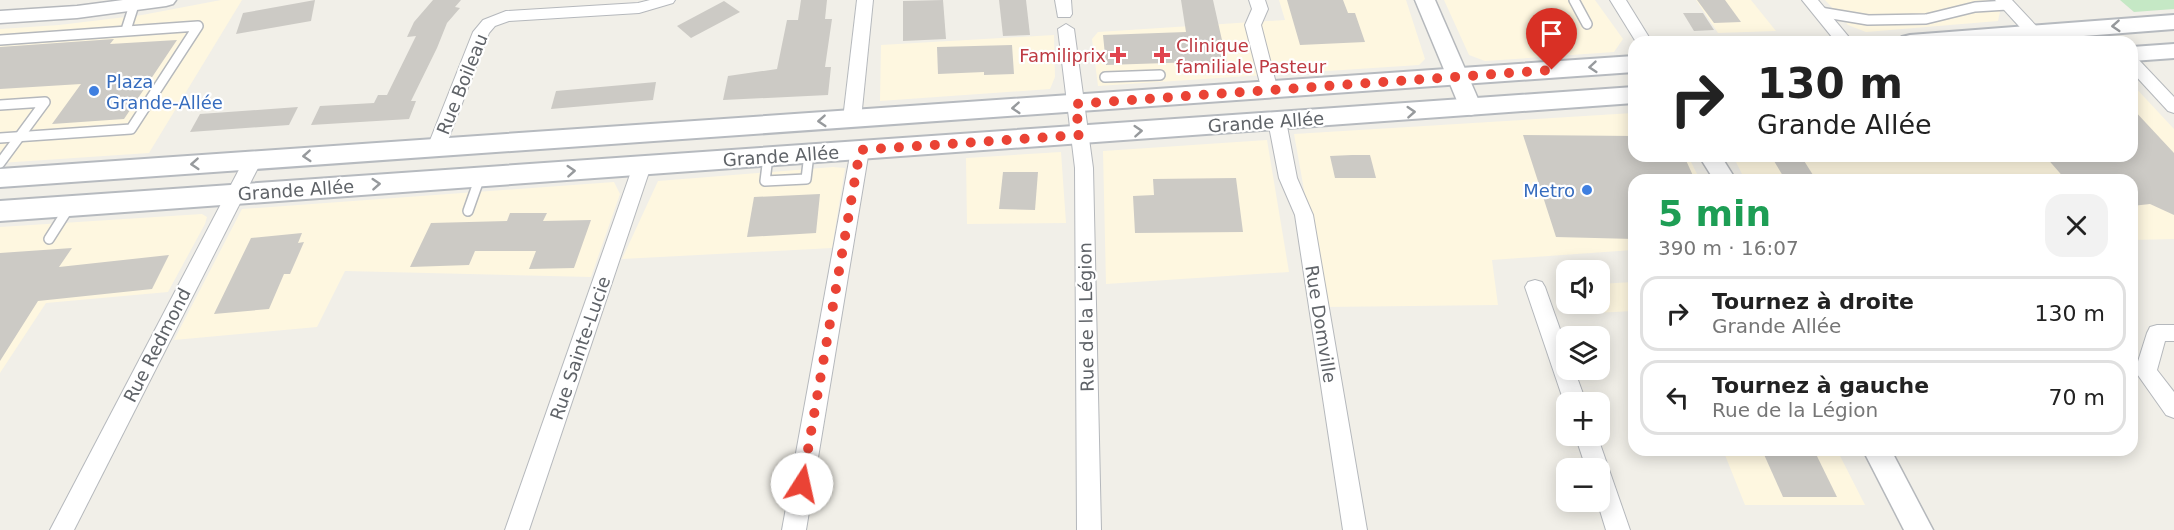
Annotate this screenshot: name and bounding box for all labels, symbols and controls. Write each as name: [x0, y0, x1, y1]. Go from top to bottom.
pin: [1526, 8, 1577, 70]
icon: arrive: [1535, 17, 1568, 50]
one-way arrow: [2111, 19, 2120, 32]
street label: Rue Boileau: [432, 31, 492, 137]
place label: Clinique familiale Pasteur: [1176, 35, 1327, 77]
place label: Familiprix: [1019, 45, 1106, 66]
marker: Clinique familiale Pasteur: [1153, 46, 1171, 64]
marker: Familiprix: [1111, 48, 1125, 62]
text: 130 m: [1757, 59, 1903, 108]
one-way arrow: [1588, 60, 1597, 73]
icon: right: [1658, 60, 1736, 138]
place label: Plaza Grande-Allée: [106, 71, 223, 113]
marker: Plaza Grande-Allée: [87, 84, 101, 98]
one-way arrow: [1012, 101, 1021, 114]
one-way arrow: [1407, 106, 1416, 119]
street label: Grande Allée: [1207, 107, 1325, 137]
text: Grande Allée: [1757, 109, 1932, 140]
one-way arrow: [817, 114, 826, 127]
one-way arrow: [1134, 124, 1143, 137]
street label: Grande Allée: [722, 141, 840, 171]
one-way arrow: [303, 149, 312, 162]
one-way arrow: [190, 157, 199, 170]
one-way arrow: [567, 164, 576, 177]
street label: Grande Allée: [237, 175, 355, 205]
one-way arrow: [372, 178, 381, 191]
place label: Metro: [1523, 180, 1575, 201]
marker: Metro: [1580, 183, 1594, 197]
text: 5 min: [1658, 193, 1771, 234]
button: close: [2045, 194, 2108, 257]
text: 390 m · 16:07: [1658, 236, 1799, 260]
street label: Rue de la Légion: [1074, 242, 1098, 392]
map controls: [1556, 260, 1610, 512]
button: sound: [1556, 260, 1610, 314]
street label: Rue Domville: [1301, 264, 1341, 384]
street label: Rue Sainte-Lucie: [546, 273, 614, 423]
street label: Rue Redmond: [119, 284, 195, 406]
text: Tournez à droite: [1712, 289, 1914, 314]
icon: right: [1661, 297, 1694, 330]
text: 130 m: [2035, 301, 2105, 326]
text: Grande Allée: [1712, 314, 1841, 338]
button: layers: [1556, 326, 1610, 380]
text: Tournez à gauche: [1712, 373, 1929, 398]
icon: left: [1661, 381, 1694, 414]
text: 70 m: [2049, 385, 2105, 410]
button: +: [1556, 392, 1610, 446]
text: Rue de la Légion: [1712, 398, 1878, 422]
position arrow: [770, 452, 834, 516]
button: −: [1556, 458, 1610, 512]

